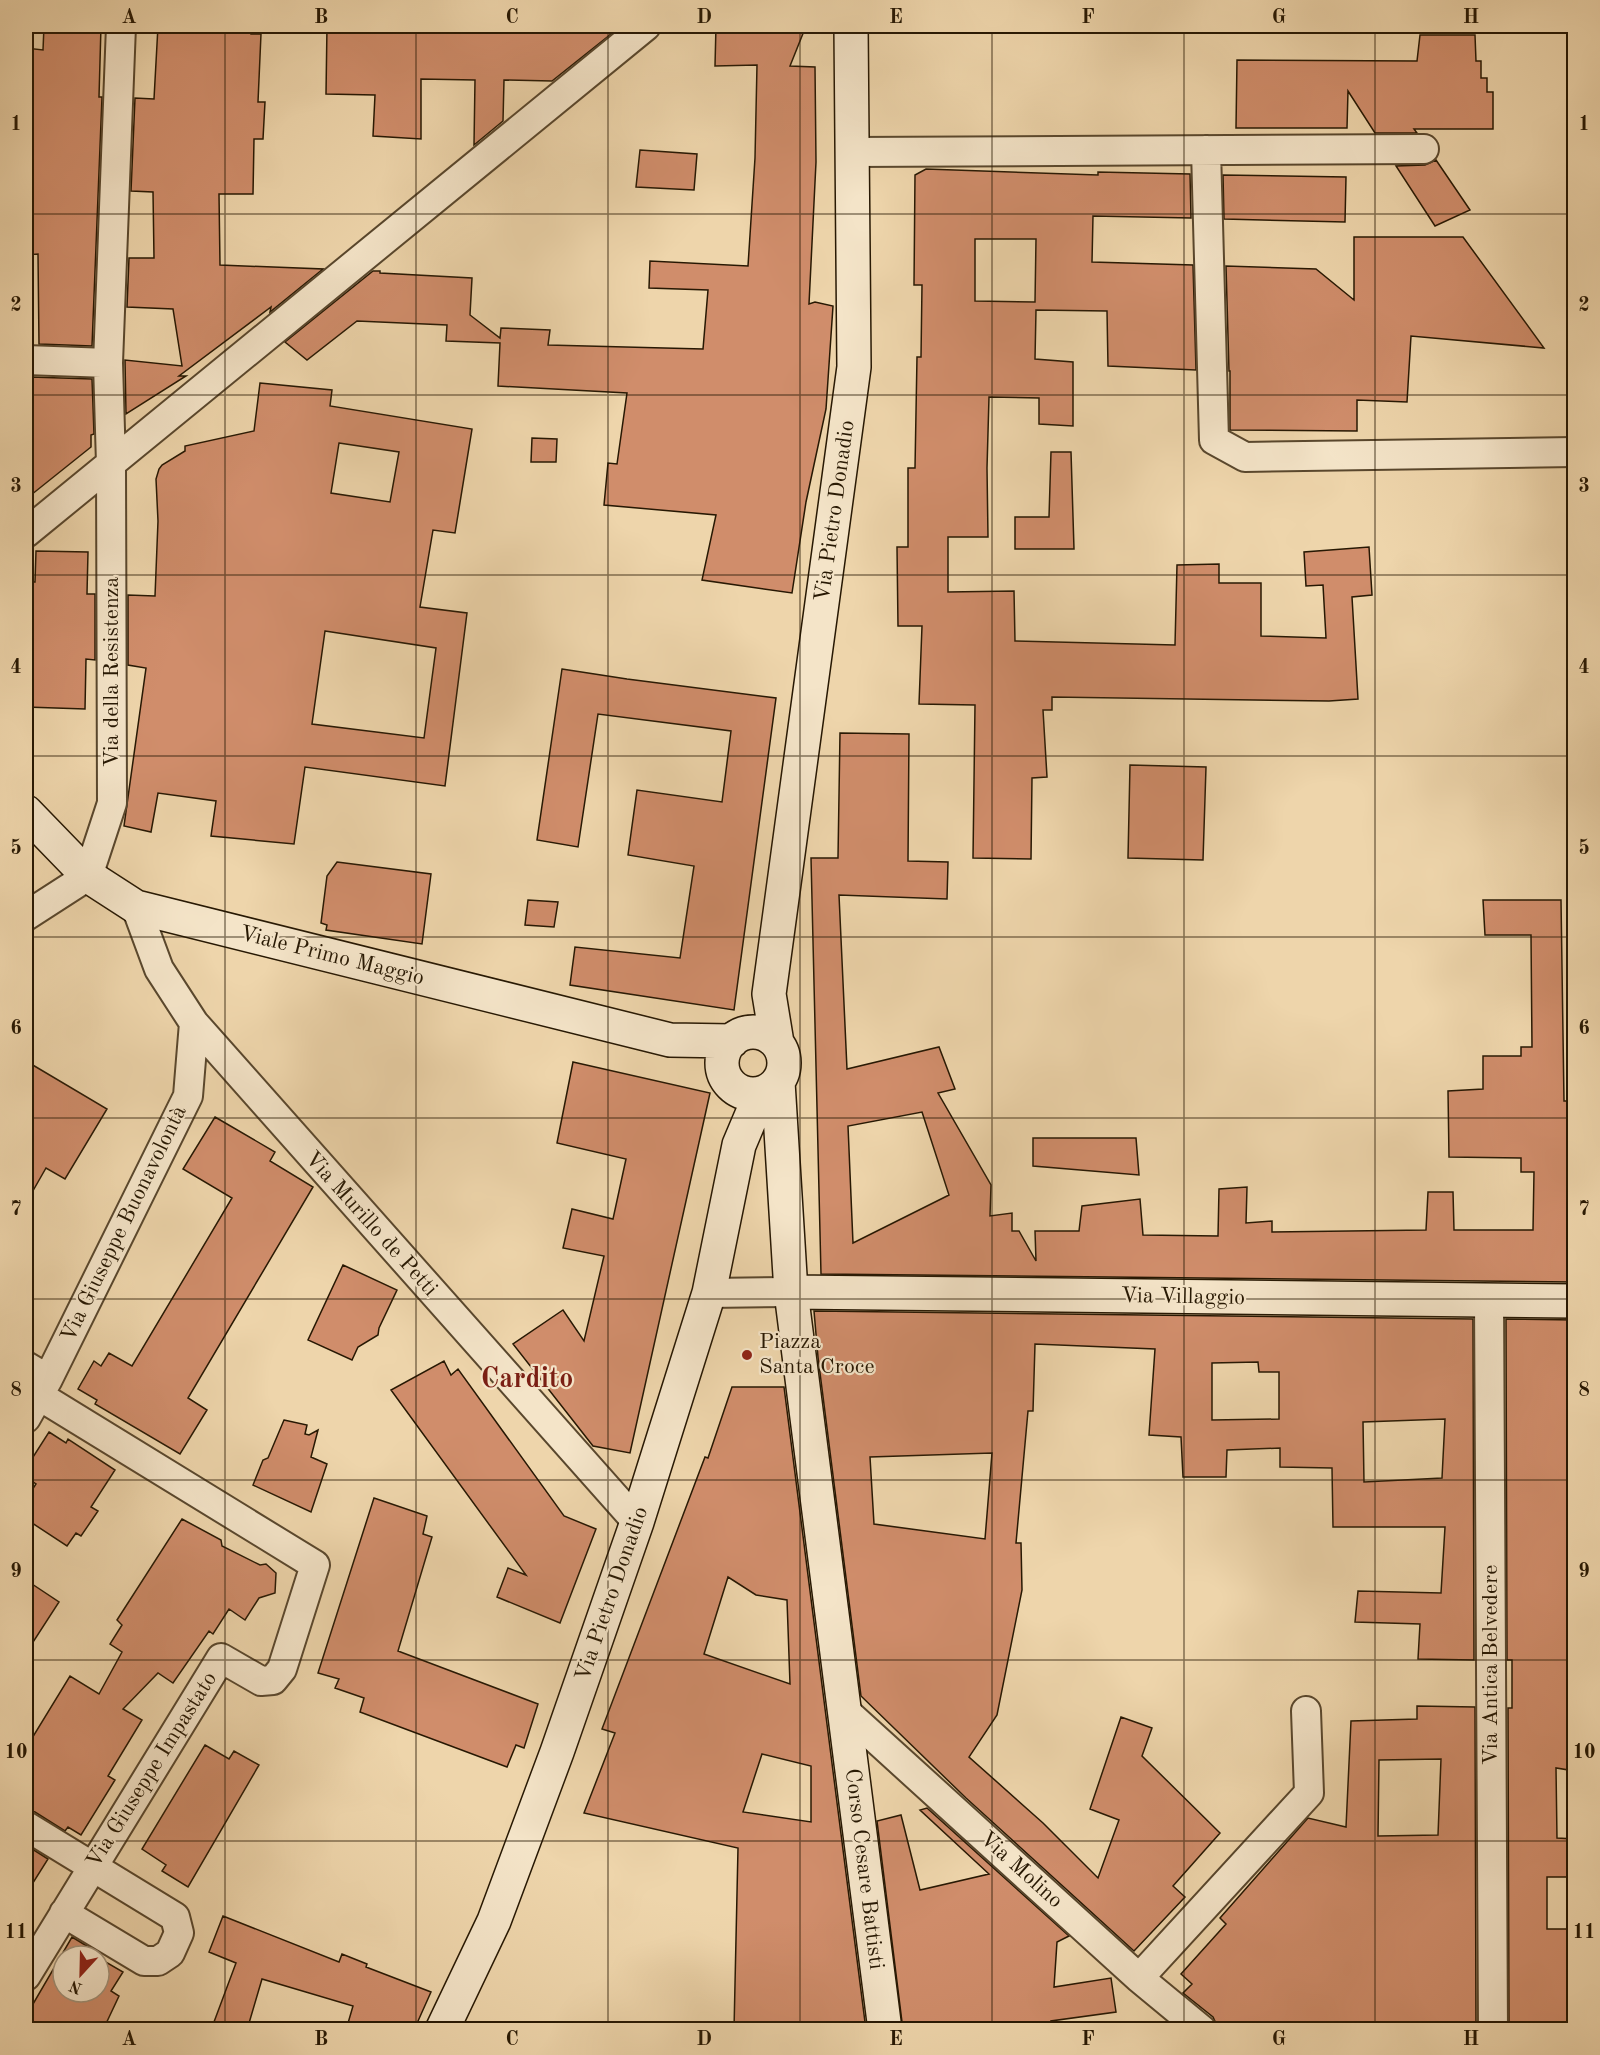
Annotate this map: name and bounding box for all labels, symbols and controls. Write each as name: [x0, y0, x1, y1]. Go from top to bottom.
text: A: [121, 8, 137, 28]
text: B: [314, 8, 328, 28]
text: C: [505, 8, 519, 28]
text: D: [696, 8, 712, 28]
text: E: [889, 8, 903, 28]
text: F: [1081, 8, 1095, 28]
text: G: [1272, 8, 1286, 28]
text: H: [1463, 8, 1479, 28]
text: 1: [10, 115, 22, 135]
text: 1: [1578, 115, 1590, 135]
text: 2: [10, 296, 22, 316]
text: 2: [1578, 296, 1590, 316]
street label: Via Pietro Donadio: [811, 419, 859, 603]
text: 3: [10, 477, 22, 497]
text: 3: [1578, 477, 1590, 497]
street label: Via della Resistenza: [101, 577, 123, 767]
text: 4: [10, 658, 22, 678]
text: 4: [1578, 658, 1590, 678]
text: 5: [10, 838, 22, 859]
text: 5: [1578, 838, 1590, 859]
street label: Viale Primo Maggio: [237, 922, 427, 990]
text: 6: [10, 1019, 22, 1039]
text: 6: [1578, 1019, 1590, 1039]
street label: Via Giuseppe Buonavolontà: [57, 1102, 191, 1346]
street label: Via Murillo de Petti: [301, 1147, 441, 1301]
text: 7: [10, 1200, 22, 1220]
text: 7: [1578, 1200, 1590, 1220]
street label: Via Villaggio: [1121, 1285, 1245, 1309]
place label: Piazza Santa Croce: [759, 1331, 875, 1378]
marker: Piazza Santa Croce: [740, 1348, 754, 1362]
district label: Cardito: [481, 1366, 573, 1394]
text: 8: [10, 1381, 22, 1401]
text: 8: [1578, 1381, 1590, 1401]
street label: Via Pietro Donadio: [572, 1504, 652, 1684]
text: 9: [10, 1562, 22, 1582]
text: 9: [1578, 1562, 1590, 1582]
street label: Via Antica Belvedere: [1480, 1565, 1502, 1765]
street label: Via Giuseppe Impastato: [83, 1668, 221, 1872]
text: 10: [4, 1743, 28, 1763]
text: 10: [1572, 1743, 1596, 1763]
street label: Corso Cesare Battisti: [841, 1767, 887, 1971]
street label: Via Molino: [975, 1827, 1067, 1913]
text: 11: [4, 1923, 28, 1943]
text: 11: [1572, 1923, 1596, 1943]
north arrow: [51, 1944, 111, 2004]
text: N: [67, 1976, 85, 1996]
text: A: [121, 2030, 137, 2050]
text: B: [314, 2030, 328, 2050]
text: C: [505, 2030, 519, 2050]
text: D: [696, 2030, 712, 2050]
text: E: [889, 2030, 903, 2050]
text: F: [1081, 2030, 1095, 2050]
text: G: [1272, 2030, 1286, 2050]
text: H: [1463, 2030, 1479, 2050]

